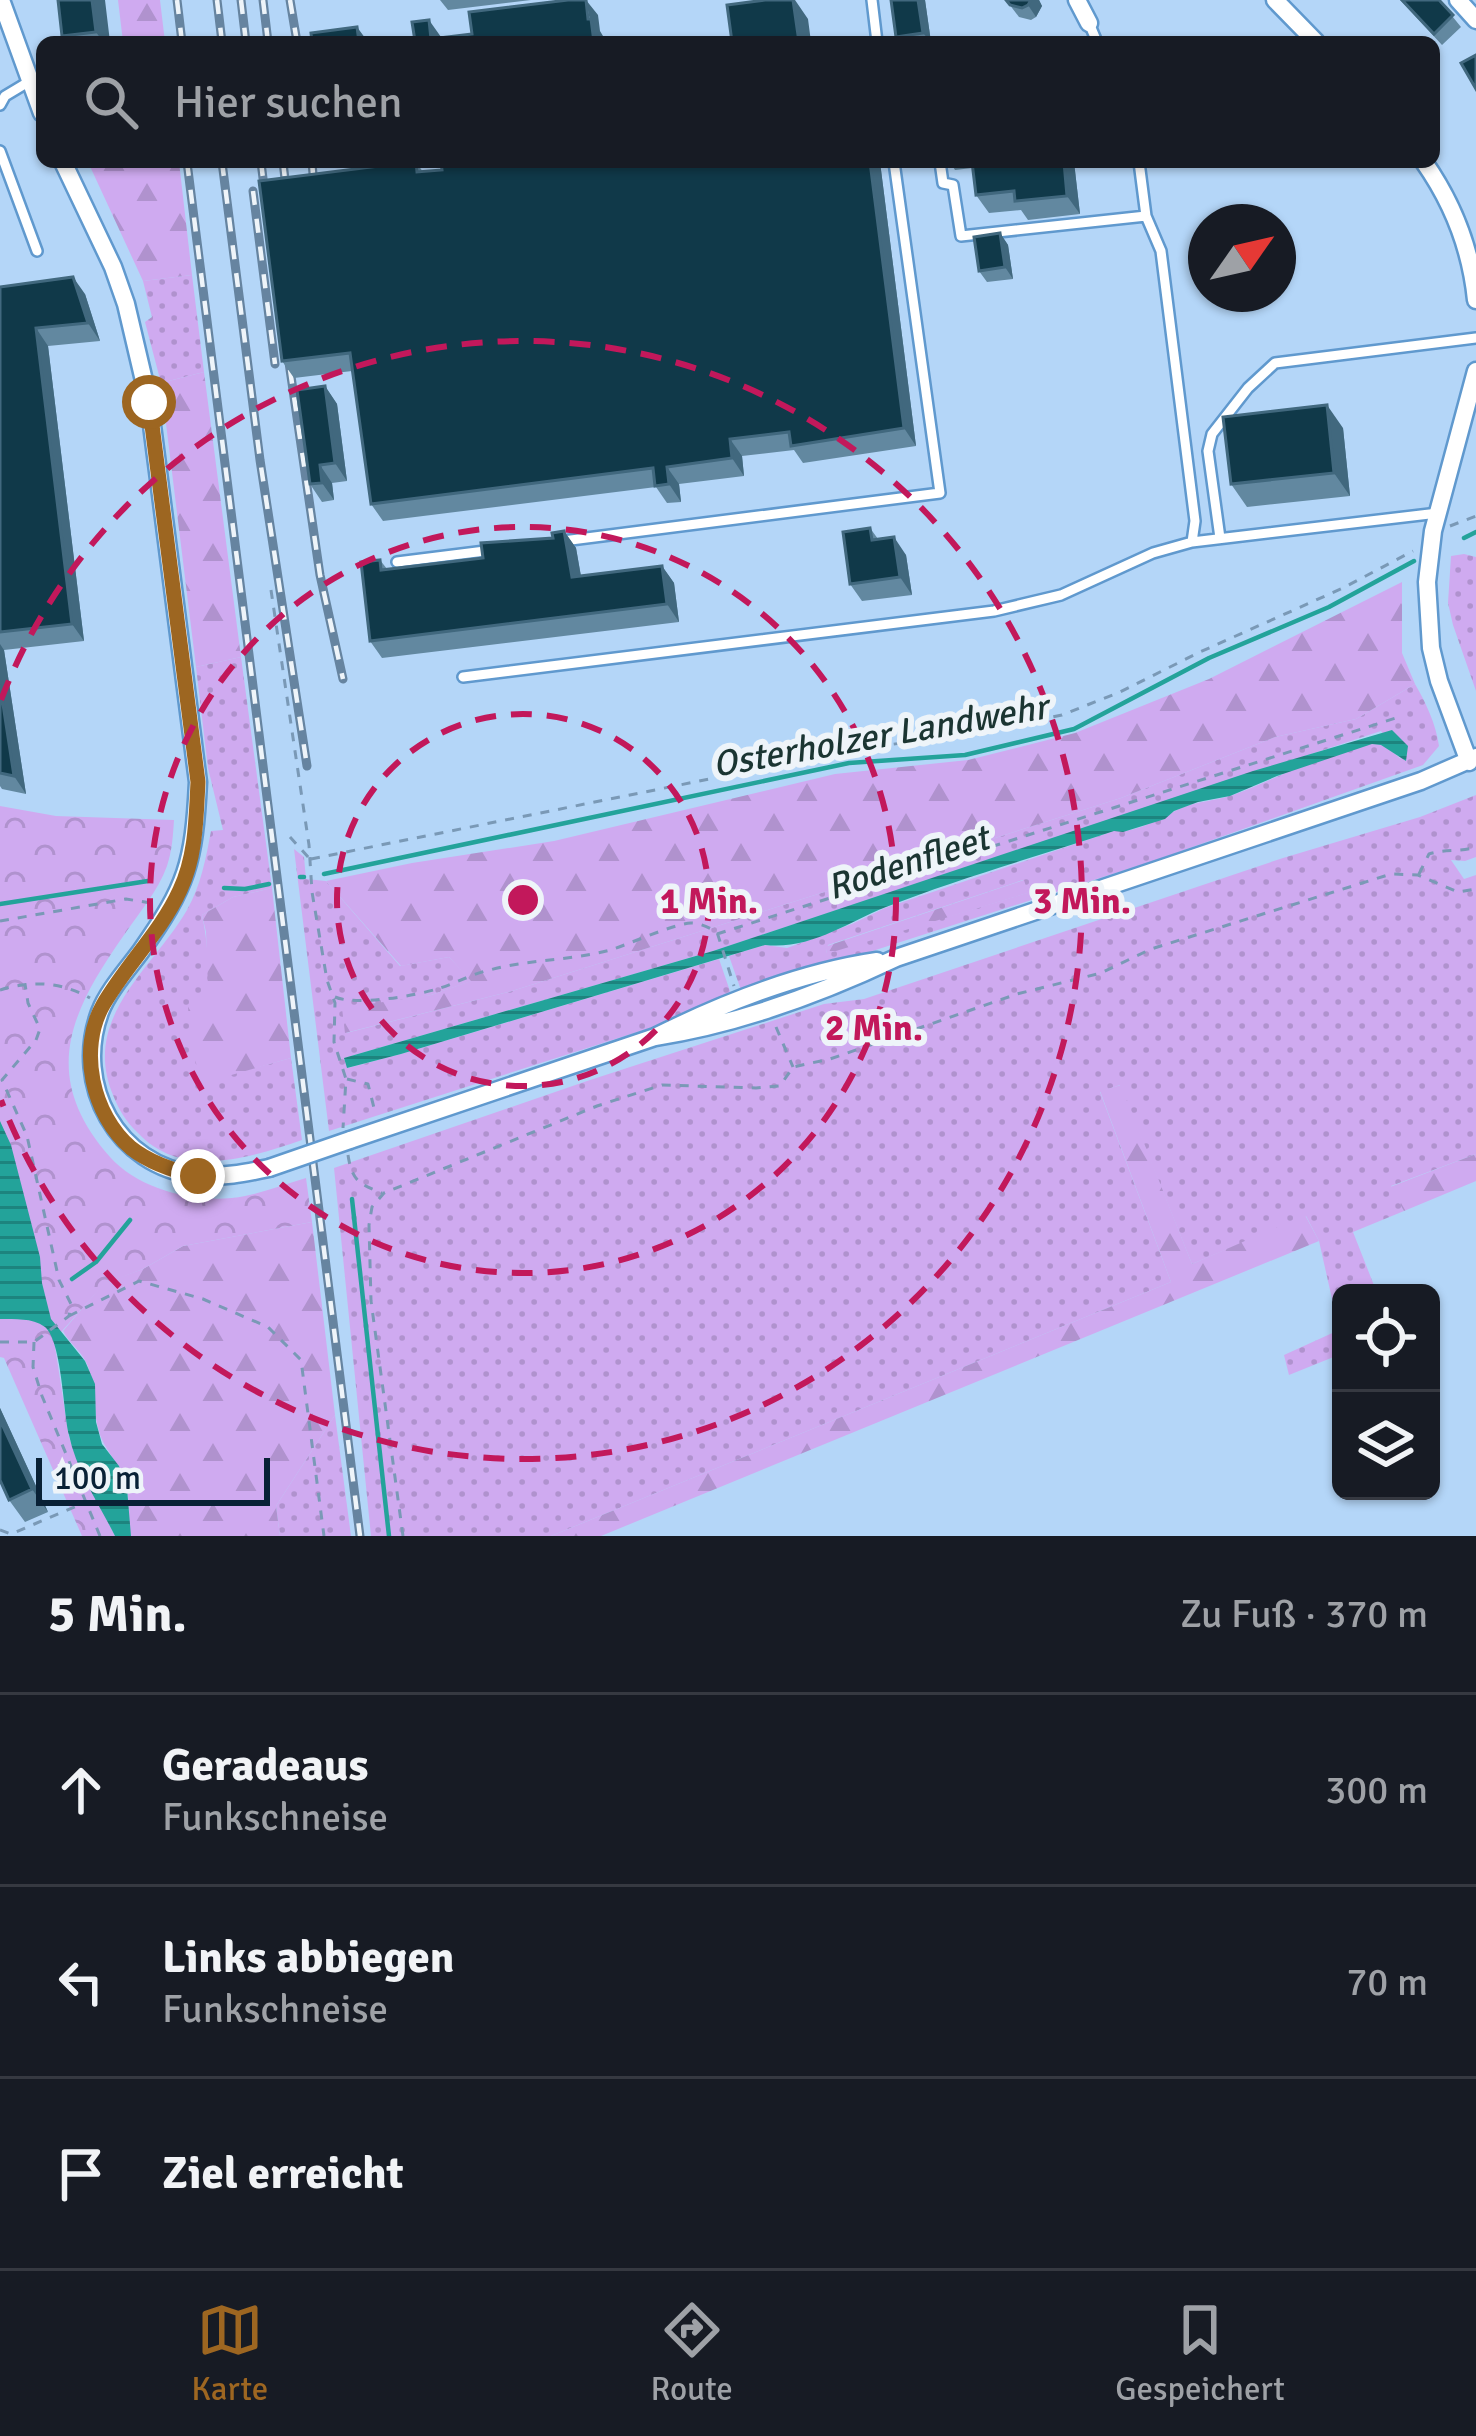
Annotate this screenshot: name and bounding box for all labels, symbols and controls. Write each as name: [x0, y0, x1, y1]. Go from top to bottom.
search box: [36, 36, 1440, 168]
icon: search: [78, 69, 144, 135]
text: Hier suchen: [174, 75, 403, 130]
north arrow: [1188, 204, 1296, 312]
route start: [122, 375, 176, 429]
water label: Osterholzer Landwehr: [709, 684, 1056, 788]
water label: Rodenfleet: [822, 814, 999, 910]
centre of rings: [502, 879, 544, 921]
text: 1 Min.: [660, 879, 758, 924]
text: 3 Min.: [1033, 879, 1131, 924]
text: 2 Min.: [825, 1006, 923, 1051]
route end: [171, 1149, 225, 1203]
map controls: [1332, 1284, 1440, 1500]
button: locate: [1332, 1284, 1440, 1392]
button: layers: [1332, 1392, 1440, 1500]
scale bar: [36, 1452, 270, 1505]
text: 100 m: [54, 1458, 141, 1499]
text: 5 Min.: [48, 1583, 187, 1646]
text: Zu Fuß · 370 m: [1180, 1590, 1428, 1638]
text: Geradeaus: [162, 1738, 368, 1793]
icon: ahead: [48, 1757, 114, 1823]
text: 300 m: [1325, 1766, 1428, 1814]
text: Funkschneise: [162, 1793, 388, 1841]
text: Links abbiegen: [162, 1930, 454, 1985]
icon: left: [48, 1949, 114, 2015]
text: 70 m: [1346, 1958, 1428, 2006]
text: Funkschneise: [162, 1985, 388, 2033]
icon: arrive: [48, 2141, 114, 2207]
text: Ziel erreicht: [162, 2146, 404, 2201]
tab: Karte: [191, 2297, 268, 2410]
tab: Route: [651, 2297, 733, 2410]
tab: Gespeichert: [1115, 2297, 1285, 2410]

